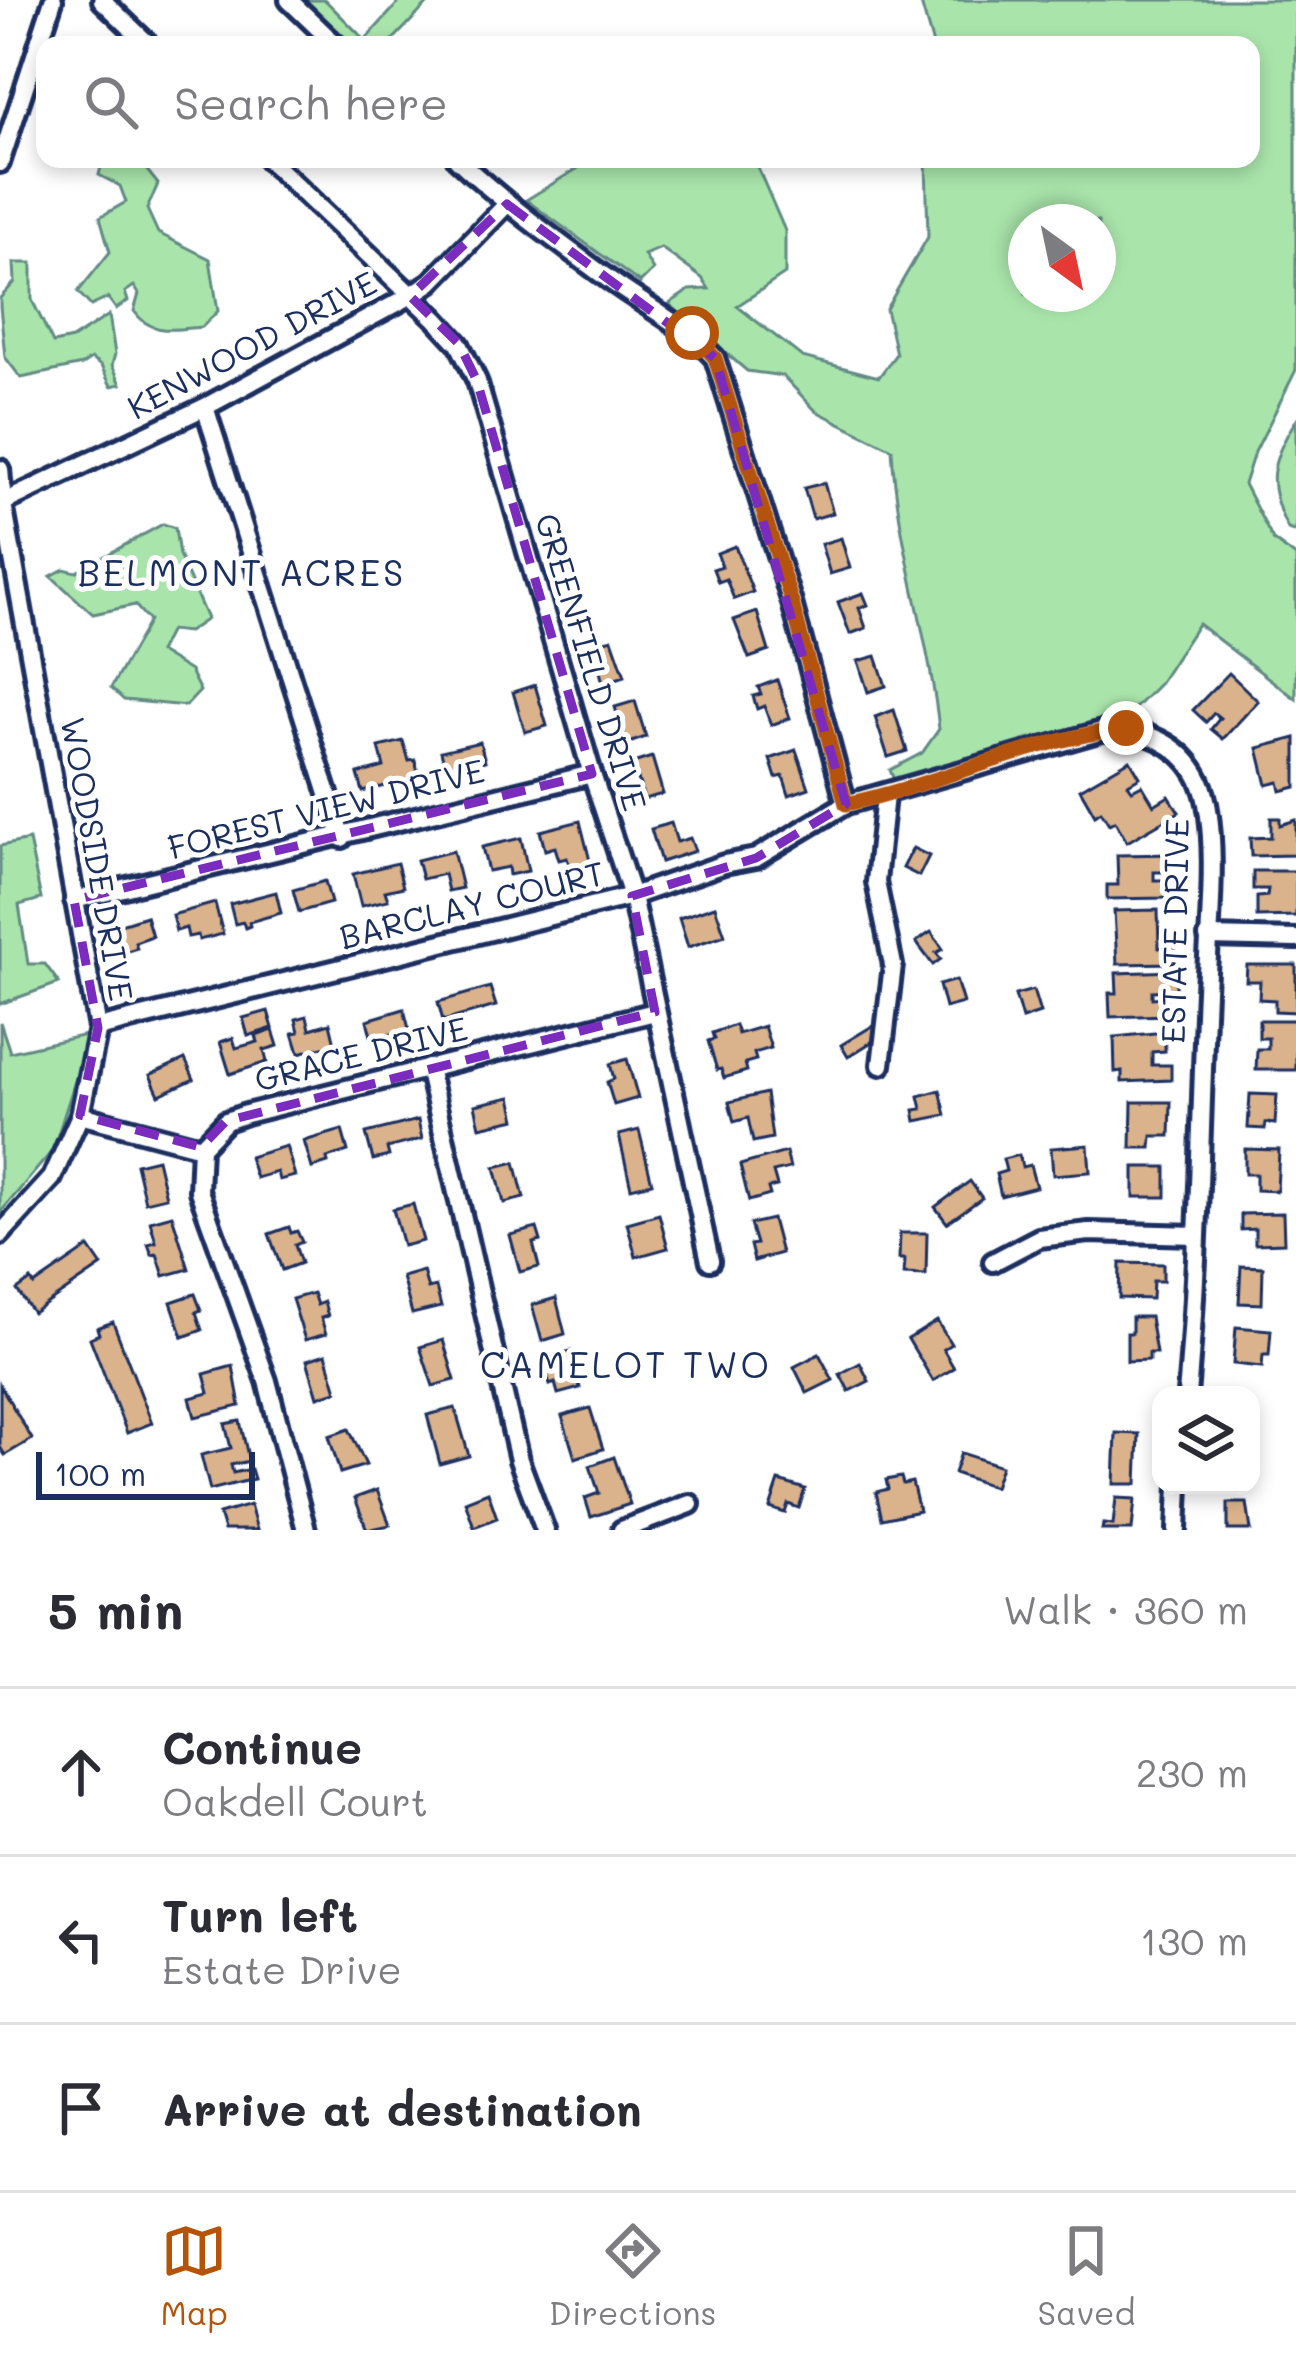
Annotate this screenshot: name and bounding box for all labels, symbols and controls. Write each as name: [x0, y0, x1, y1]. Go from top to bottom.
search box: [36, 36, 1260, 168]
icon: search: [78, 69, 144, 135]
text: Search here: [174, 73, 448, 131]
north arrow: [1008, 204, 1116, 312]
street label: KENWOOD DRIVE: [119, 260, 383, 427]
route start: [665, 306, 719, 360]
street label: GREENFIELD DRIVE: [527, 508, 658, 815]
district label: BELMONT ACRES: [78, 548, 406, 595]
route end: [1099, 701, 1153, 755]
street label: WOODSIDE DRIVE: [52, 713, 145, 1004]
street label: FOREST VIEW DRIVE: [163, 747, 488, 868]
street label: ESTATE DRIVE: [1150, 818, 1197, 1044]
street label: BARCLAY COURT: [335, 850, 609, 957]
street label: GRACE DRIVE: [250, 1005, 472, 1100]
district label: CAMELOT TWO: [480, 1340, 772, 1387]
map controls: [1152, 1386, 1260, 1494]
button: layers: [1152, 1386, 1260, 1494]
scale bar: [36, 1446, 255, 1499]
text: 100 m: [54, 1451, 146, 1494]
text: 5 min: [48, 1575, 183, 1642]
text: Walk · 360 m: [1003, 1583, 1248, 1634]
text: Continue: [162, 1717, 362, 1775]
icon: ahead: [48, 1739, 114, 1805]
text: 230 m: [1136, 1746, 1248, 1797]
text: Oakdell Court: [162, 1775, 428, 1826]
text: Turn left: [162, 1885, 358, 1943]
icon: left: [48, 1907, 114, 1973]
text: 130 m: [1140, 1914, 1248, 1965]
text: Estate Drive: [162, 1943, 402, 1994]
icon: arrive: [48, 2075, 114, 2141]
text: Arrive at destination: [162, 2079, 642, 2137]
tab: Map: [161, 2218, 228, 2333]
tab: Directions: [549, 2218, 716, 2333]
tab: Saved: [1038, 2218, 1135, 2333]

